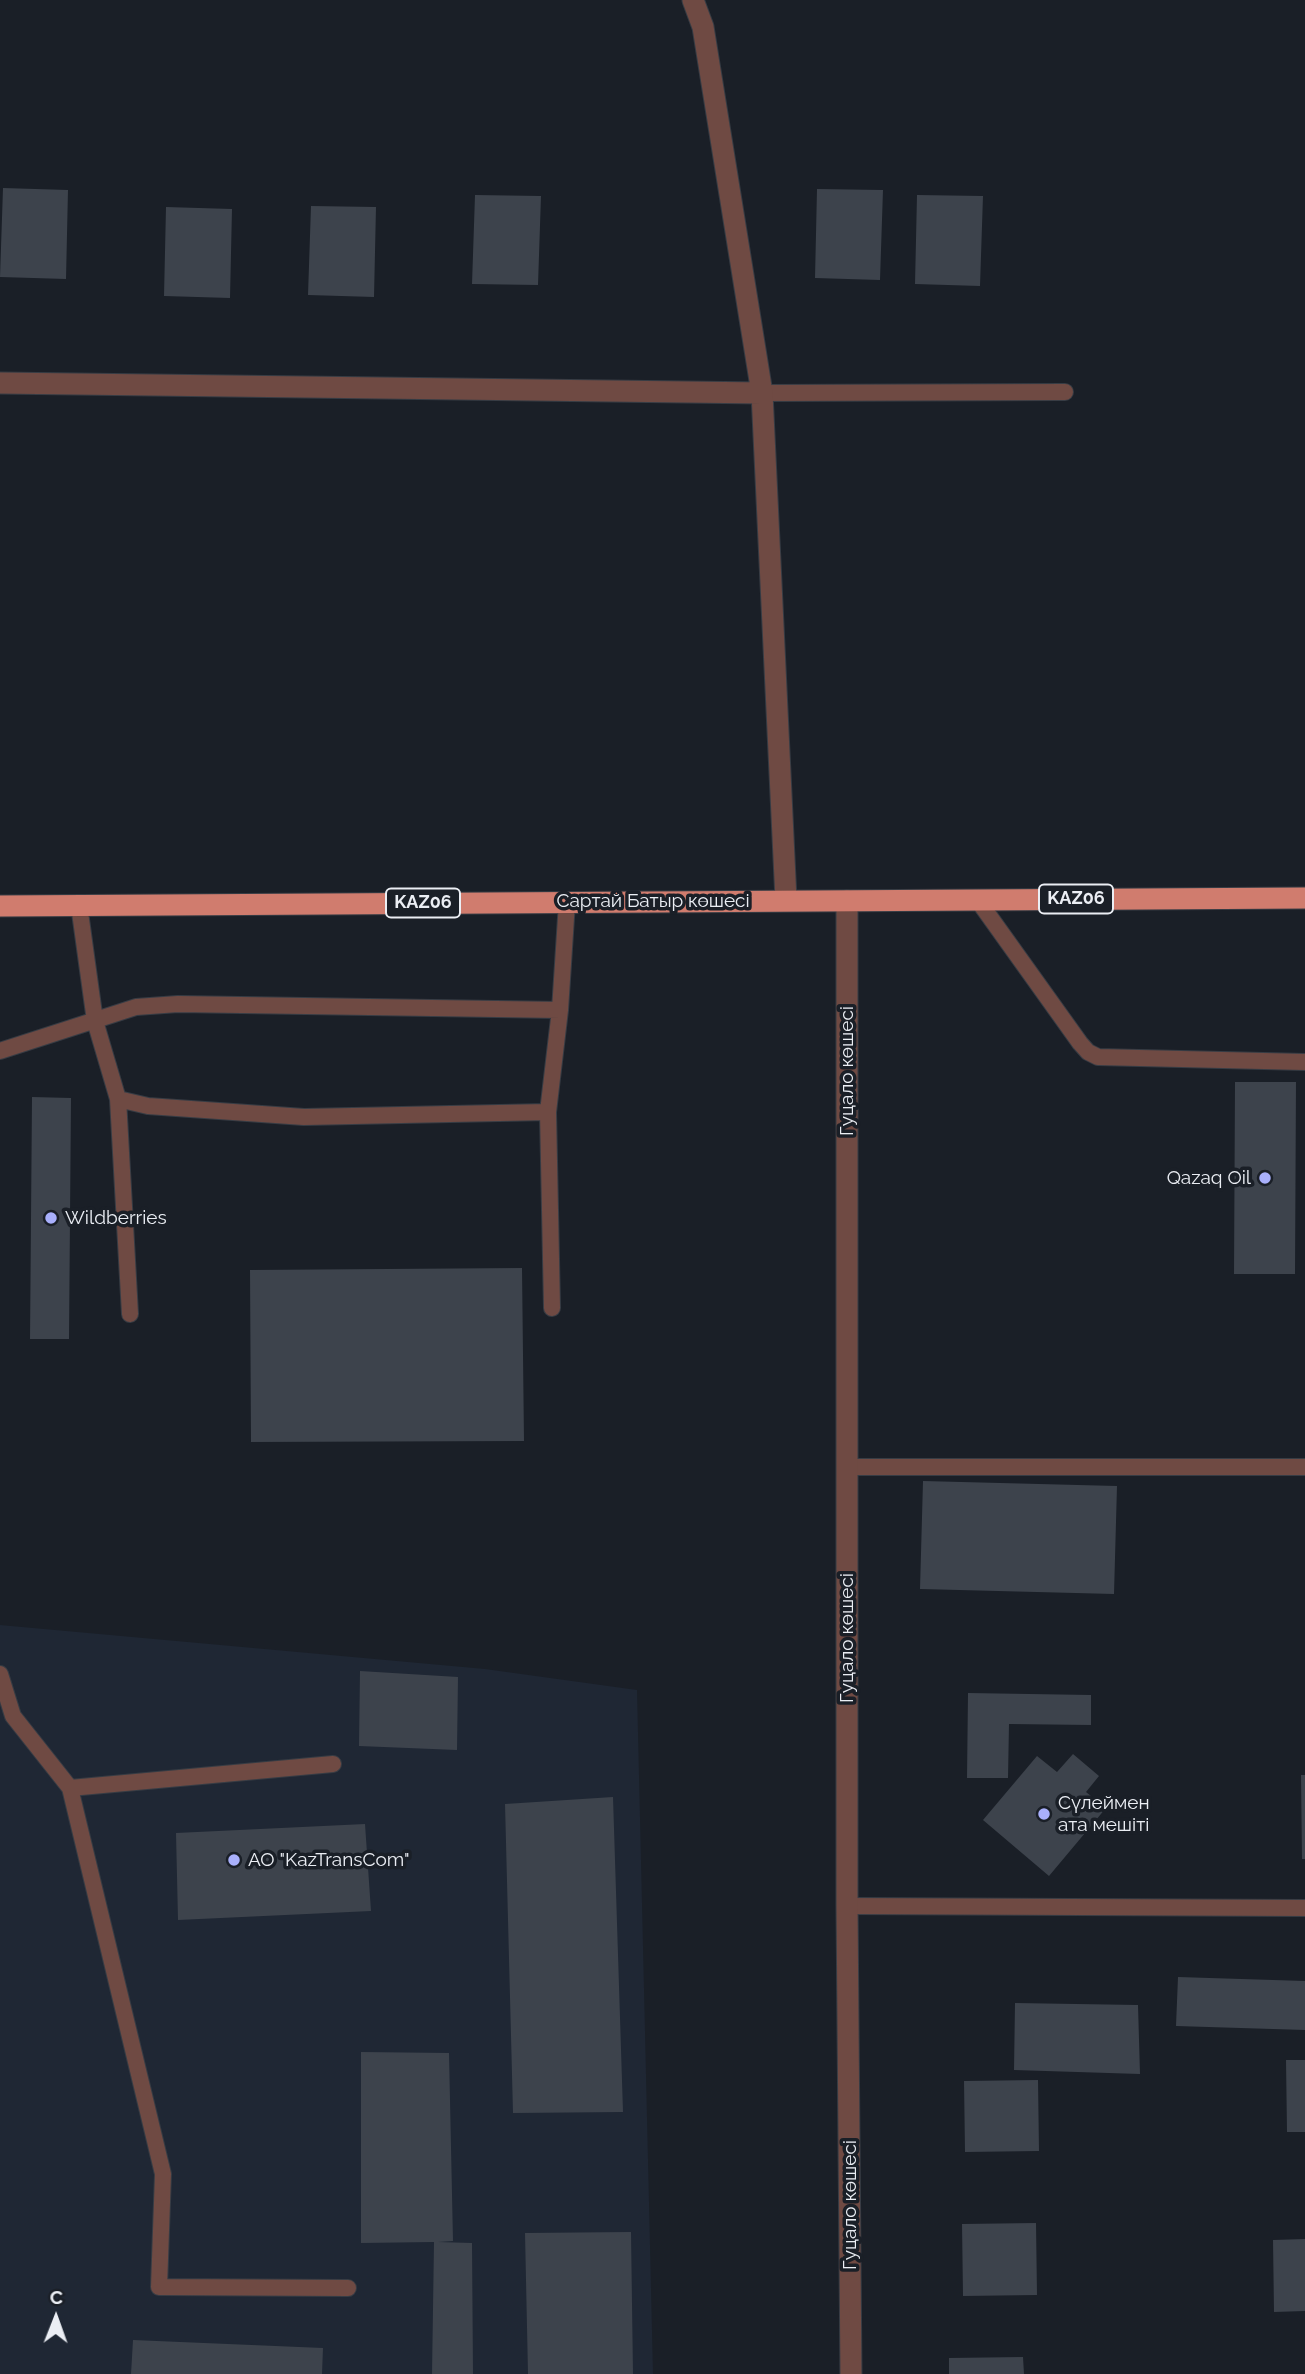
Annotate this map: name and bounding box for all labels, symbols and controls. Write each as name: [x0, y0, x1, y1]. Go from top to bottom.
road number: KАZ06: [1039, 884, 1113, 914]
road number: KАZ06: [386, 888, 460, 918]
street label: Сартай Батыр көшесі: [556, 890, 750, 912]
street label: Гуцало көшесі: [836, 1006, 858, 1136]
place label: Qazaq Oil: [1167, 1167, 1251, 1189]
marker: Qazaq Oil: [1257, 1170, 1273, 1186]
place label: Wildberries: [65, 1207, 167, 1229]
marker: Wildberries: [43, 1210, 59, 1226]
street label: Гуцало көшесі: [836, 1573, 858, 1703]
place label: Сүлеймен ата мешіті: [1058, 1792, 1150, 1836]
marker: Сүлеймен ата мешіті: [1036, 1806, 1052, 1822]
place label: АО "KazTransCom": [248, 1849, 410, 1871]
marker: АО "KazTransCom": [226, 1852, 242, 1868]
street label: Гуцало көшесі: [839, 2140, 861, 2270]
north arrow: [21, 2283, 91, 2353]
text: С: [50, 2286, 63, 2308]

